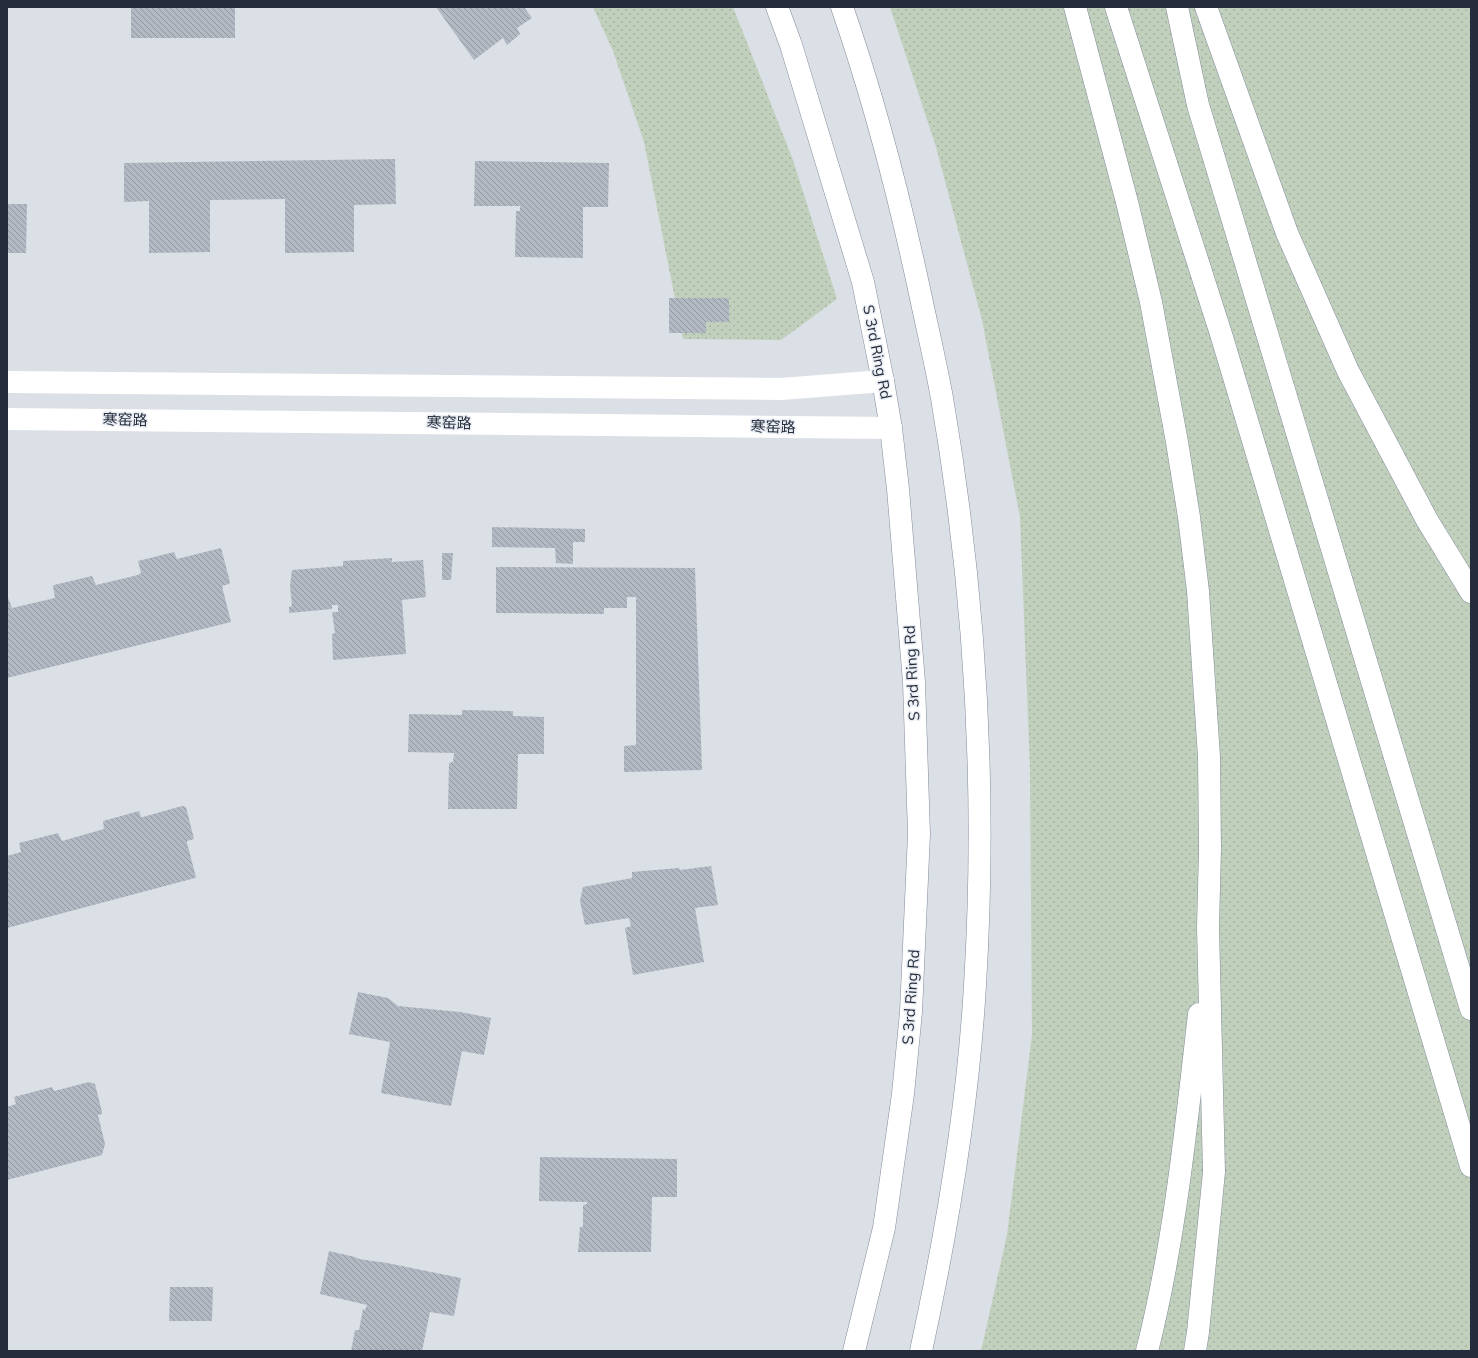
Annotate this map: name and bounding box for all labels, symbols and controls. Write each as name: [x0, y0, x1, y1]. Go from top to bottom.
street label: S 3rd Ring Rd: [859, 303, 896, 401]
street label: 寒窑路: [102, 410, 148, 429]
street label: 寒窑路: [426, 413, 472, 432]
street label: 寒窑路: [750, 417, 796, 436]
street label: S 3rd Ring Rd: [900, 625, 923, 721]
street label: S 3rd Ring Rd: [898, 949, 923, 1045]

